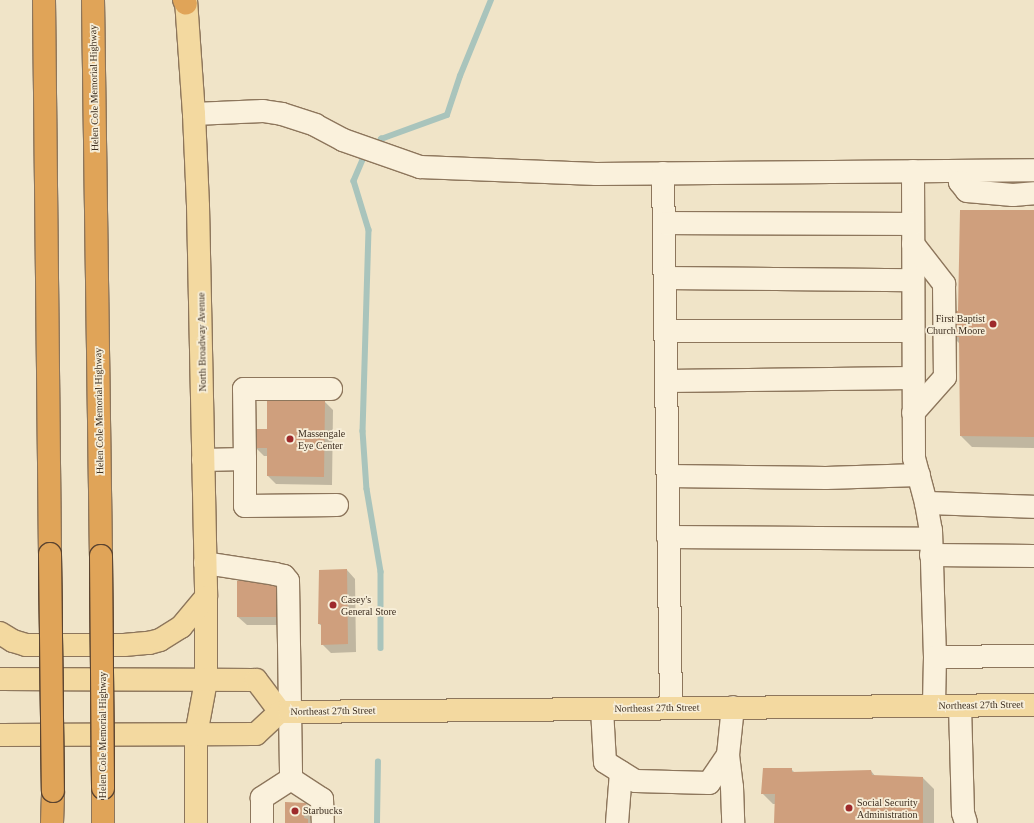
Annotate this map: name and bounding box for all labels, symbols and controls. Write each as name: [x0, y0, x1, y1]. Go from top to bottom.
street label: Helen Cole Memorial Highway: [87, 25, 101, 151]
street label: North Broadway Avenue: [195, 292, 209, 392]
place label: First Baptist Church Moore: [926, 312, 985, 336]
marker: First Baptist Church Moore: [988, 319, 998, 329]
street label: Helen Cole Memorial Highway: [92, 348, 106, 474]
place label: Massengale Eye Center: [298, 427, 345, 450]
marker: Massengale Eye Center: [285, 434, 295, 444]
place label: Casey's General Store: [341, 593, 396, 616]
marker: Casey's General Store: [328, 600, 338, 610]
street label: Helen Cole Memorial Highway: [97, 672, 109, 798]
street label: Northeast 27th Street: [938, 698, 1024, 712]
street label: Northeast 27th Street: [614, 701, 700, 715]
street label: Northeast 27th Street: [290, 704, 376, 718]
place label: Social Security Administration: [857, 796, 918, 820]
marker: Social Security Administration: [844, 803, 854, 813]
place label: Starbucks: [303, 805, 342, 817]
marker: Starbucks: [290, 806, 300, 816]

